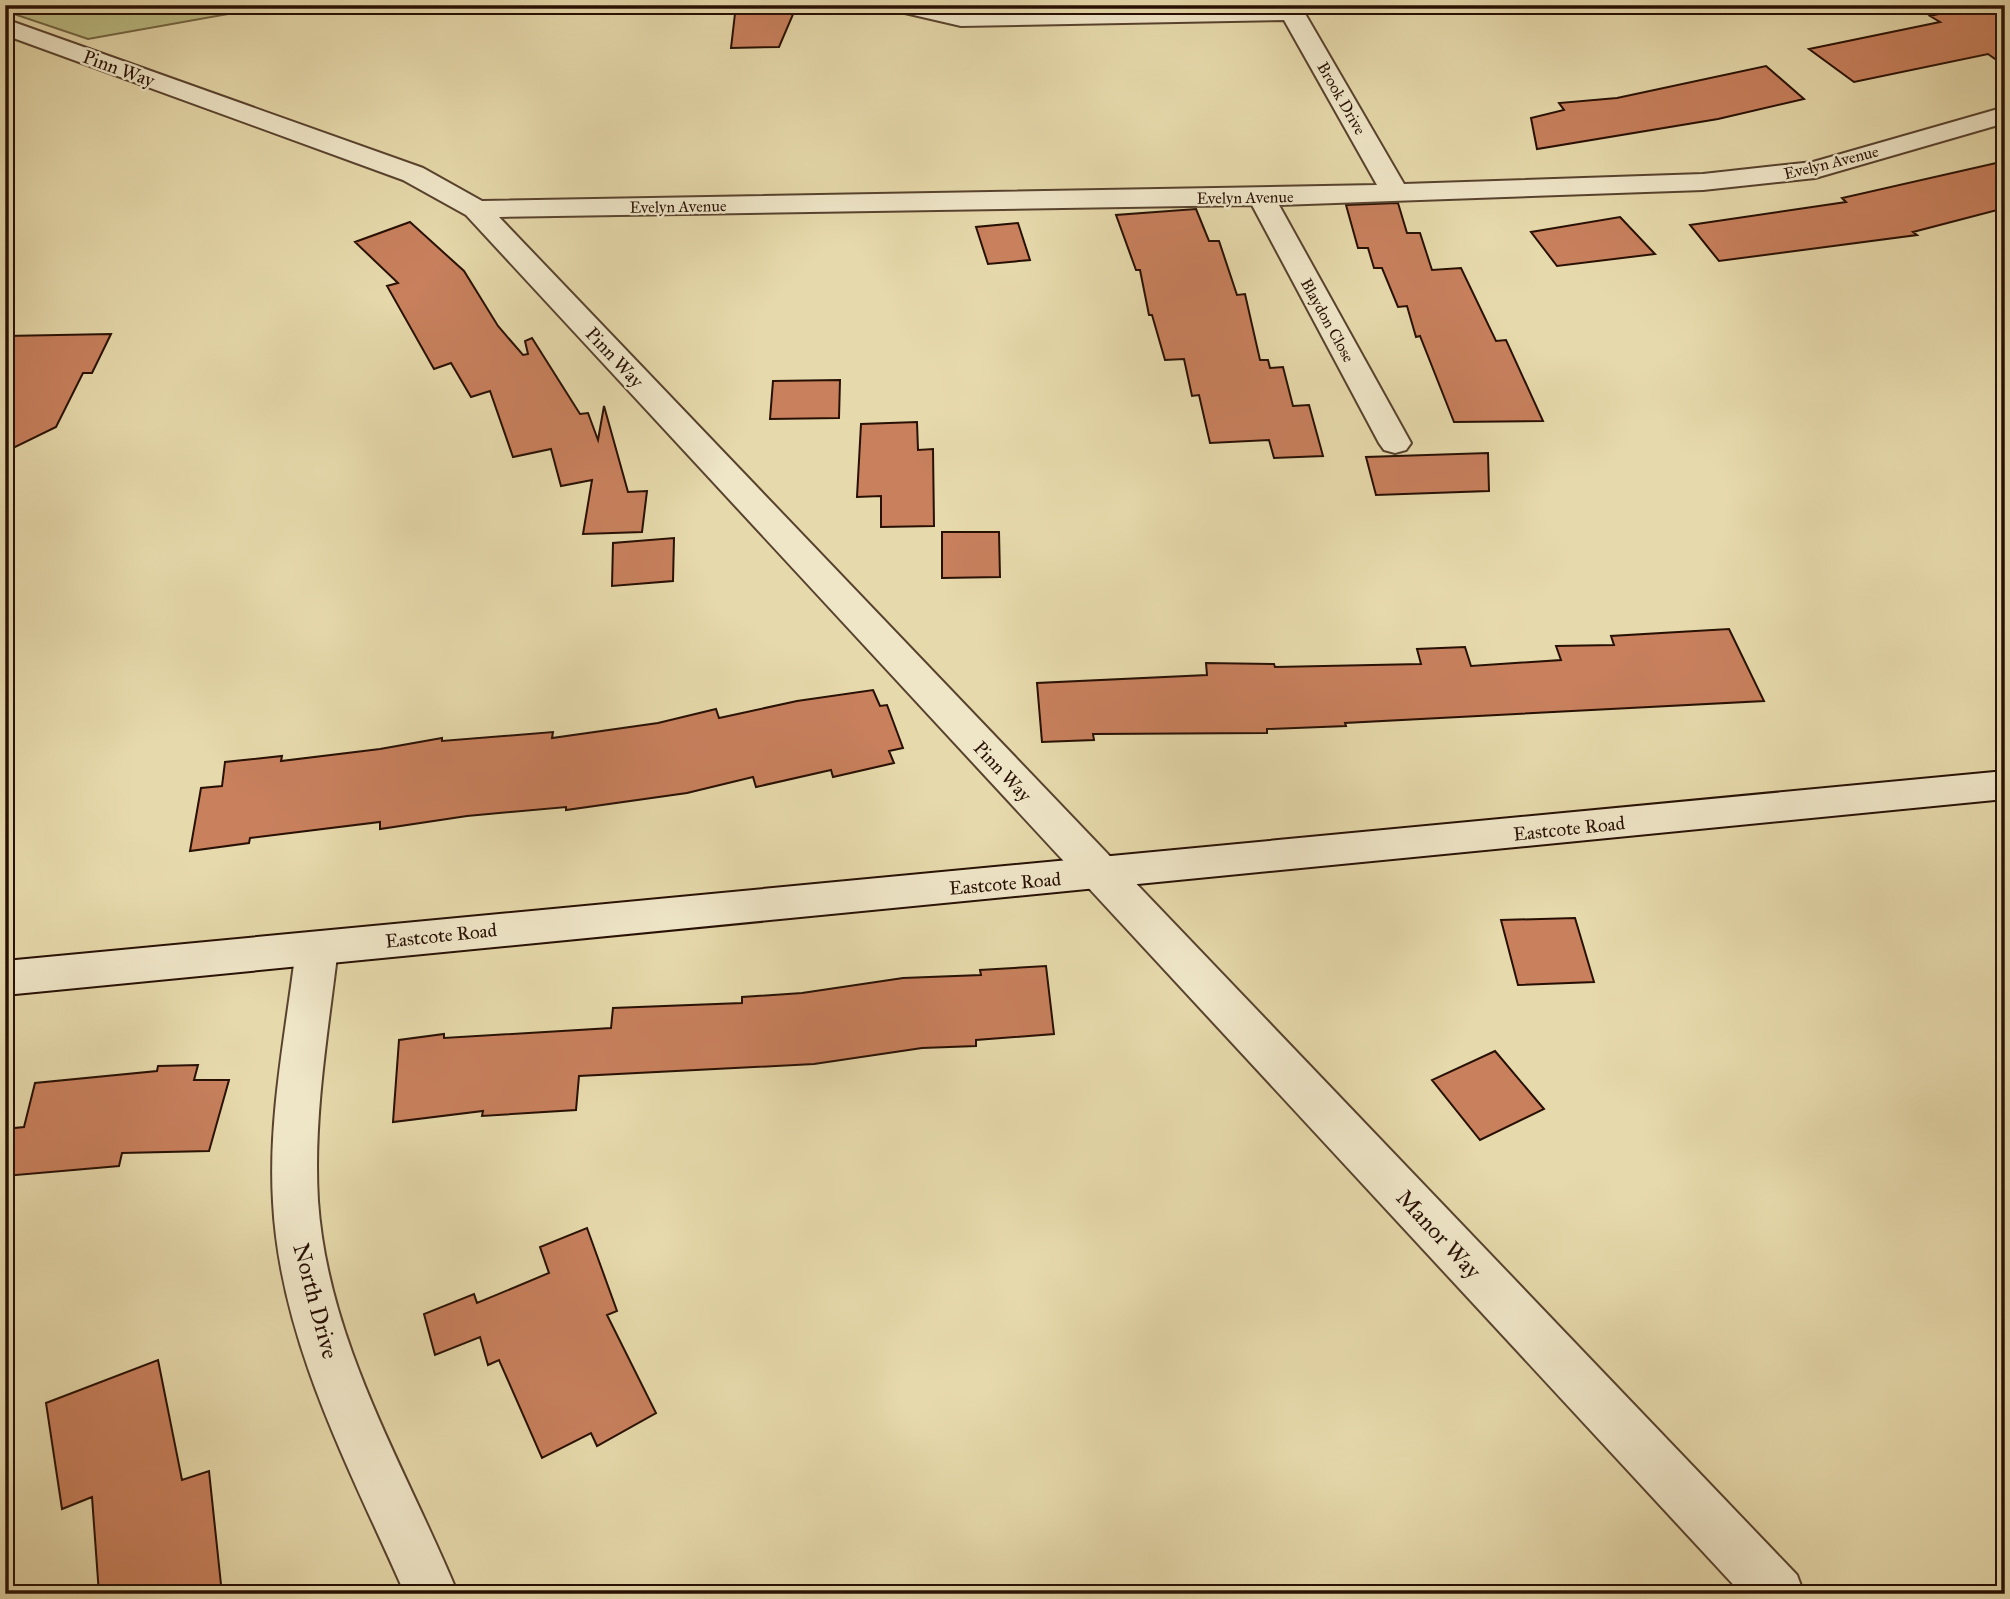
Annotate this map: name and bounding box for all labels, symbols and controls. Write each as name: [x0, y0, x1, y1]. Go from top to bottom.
street label: Pinn Way: [80, 45, 159, 92]
street label: Brook Drive: [1313, 59, 1370, 138]
street label: Evelyn Avenue: [1782, 141, 1881, 183]
street label: Evelyn Avenue: [1196, 187, 1294, 208]
street label: Evelyn Avenue: [629, 196, 727, 217]
street label: Blaydon Close: [1297, 275, 1359, 366]
street label: Pinn Way: [581, 322, 649, 393]
street label: Pinn Way: [969, 736, 1037, 807]
street label: Eastcote Road: [1512, 811, 1627, 846]
street label: Eastcote Road: [948, 867, 1062, 900]
street label: Eastcote Road: [384, 918, 499, 953]
street label: Manor Way: [1391, 1183, 1488, 1285]
street label: North Drive: [287, 1240, 345, 1362]

